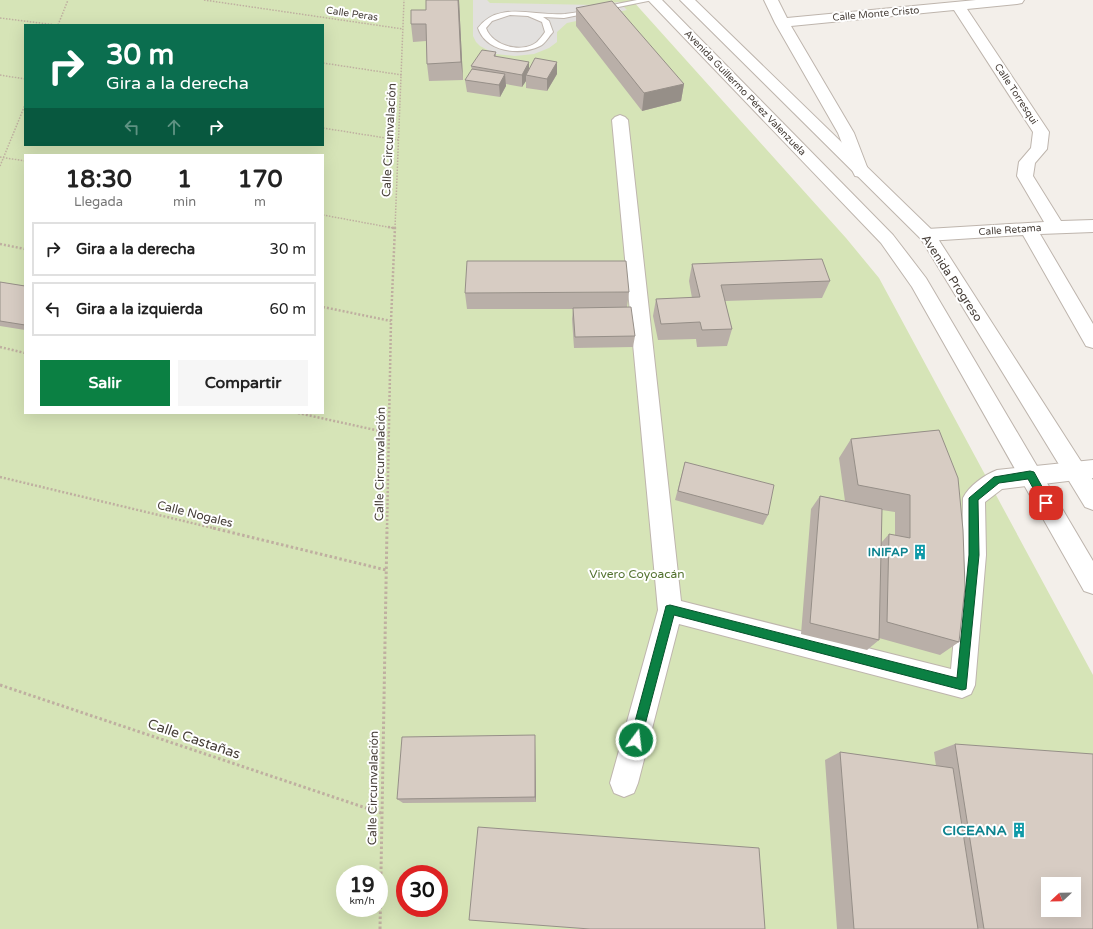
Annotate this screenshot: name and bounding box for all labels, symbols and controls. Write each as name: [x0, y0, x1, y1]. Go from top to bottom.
street label: Calle Peras: [325, 4, 379, 24]
street label: Calle Monte Cristo: [832, 4, 920, 24]
street label: Avenida Guillermo Pérez Valenzuela: [682, 28, 808, 158]
text: 30 m: [106, 38, 174, 72]
icon: right: [40, 40, 92, 92]
street label: Calle Torresqui: [992, 61, 1040, 127]
text: Gira a la derecha: [106, 72, 249, 94]
street label: Calle Circunvalación: [379, 83, 399, 197]
icon: left: [121, 116, 143, 138]
icon: ahead: [163, 116, 185, 138]
icon: right: [205, 116, 227, 138]
text: 18:30: [65, 165, 132, 194]
text: 1: [177, 165, 192, 194]
text: 170: [237, 165, 283, 194]
text: Llegada: [74, 194, 123, 210]
text: min: [173, 194, 196, 210]
text: m: [254, 194, 266, 210]
street label: Calle Retama: [978, 222, 1042, 238]
street label: Avenida Progreso: [919, 232, 985, 324]
icon: right: [42, 238, 64, 260]
text: Gira a la derecha: [76, 240, 195, 258]
text: 30 m: [269, 240, 306, 258]
icon: left: [42, 298, 64, 320]
text: Gira a la izquierda: [76, 300, 203, 318]
text: 60 m: [269, 300, 306, 318]
button: Salir: [40, 360, 170, 406]
button: Compartir: [178, 360, 308, 406]
street label: Calle Circunvalación: [372, 407, 388, 521]
pin: [1029, 486, 1063, 520]
icon: arrive: [1035, 492, 1057, 514]
street label: Calle Nogales: [156, 498, 235, 530]
building icon: INIFAP: [911, 543, 929, 561]
place label: INIFAP: [868, 545, 908, 559]
park label: Vivero Coyoacán: [589, 567, 685, 581]
street label: Calle Castañas: [146, 715, 243, 763]
position arrow: [615, 719, 657, 761]
street label: Calle Circunvalación: [365, 731, 381, 845]
building icon: CICEANA: [1010, 821, 1028, 839]
place label: CICEANA: [942, 822, 1008, 839]
speed limit sign: 30: [396, 865, 448, 917]
text: 19: [349, 874, 375, 898]
north arrow: [1041, 877, 1081, 917]
map controls: [1041, 877, 1081, 917]
text: km/h: [349, 895, 375, 907]

